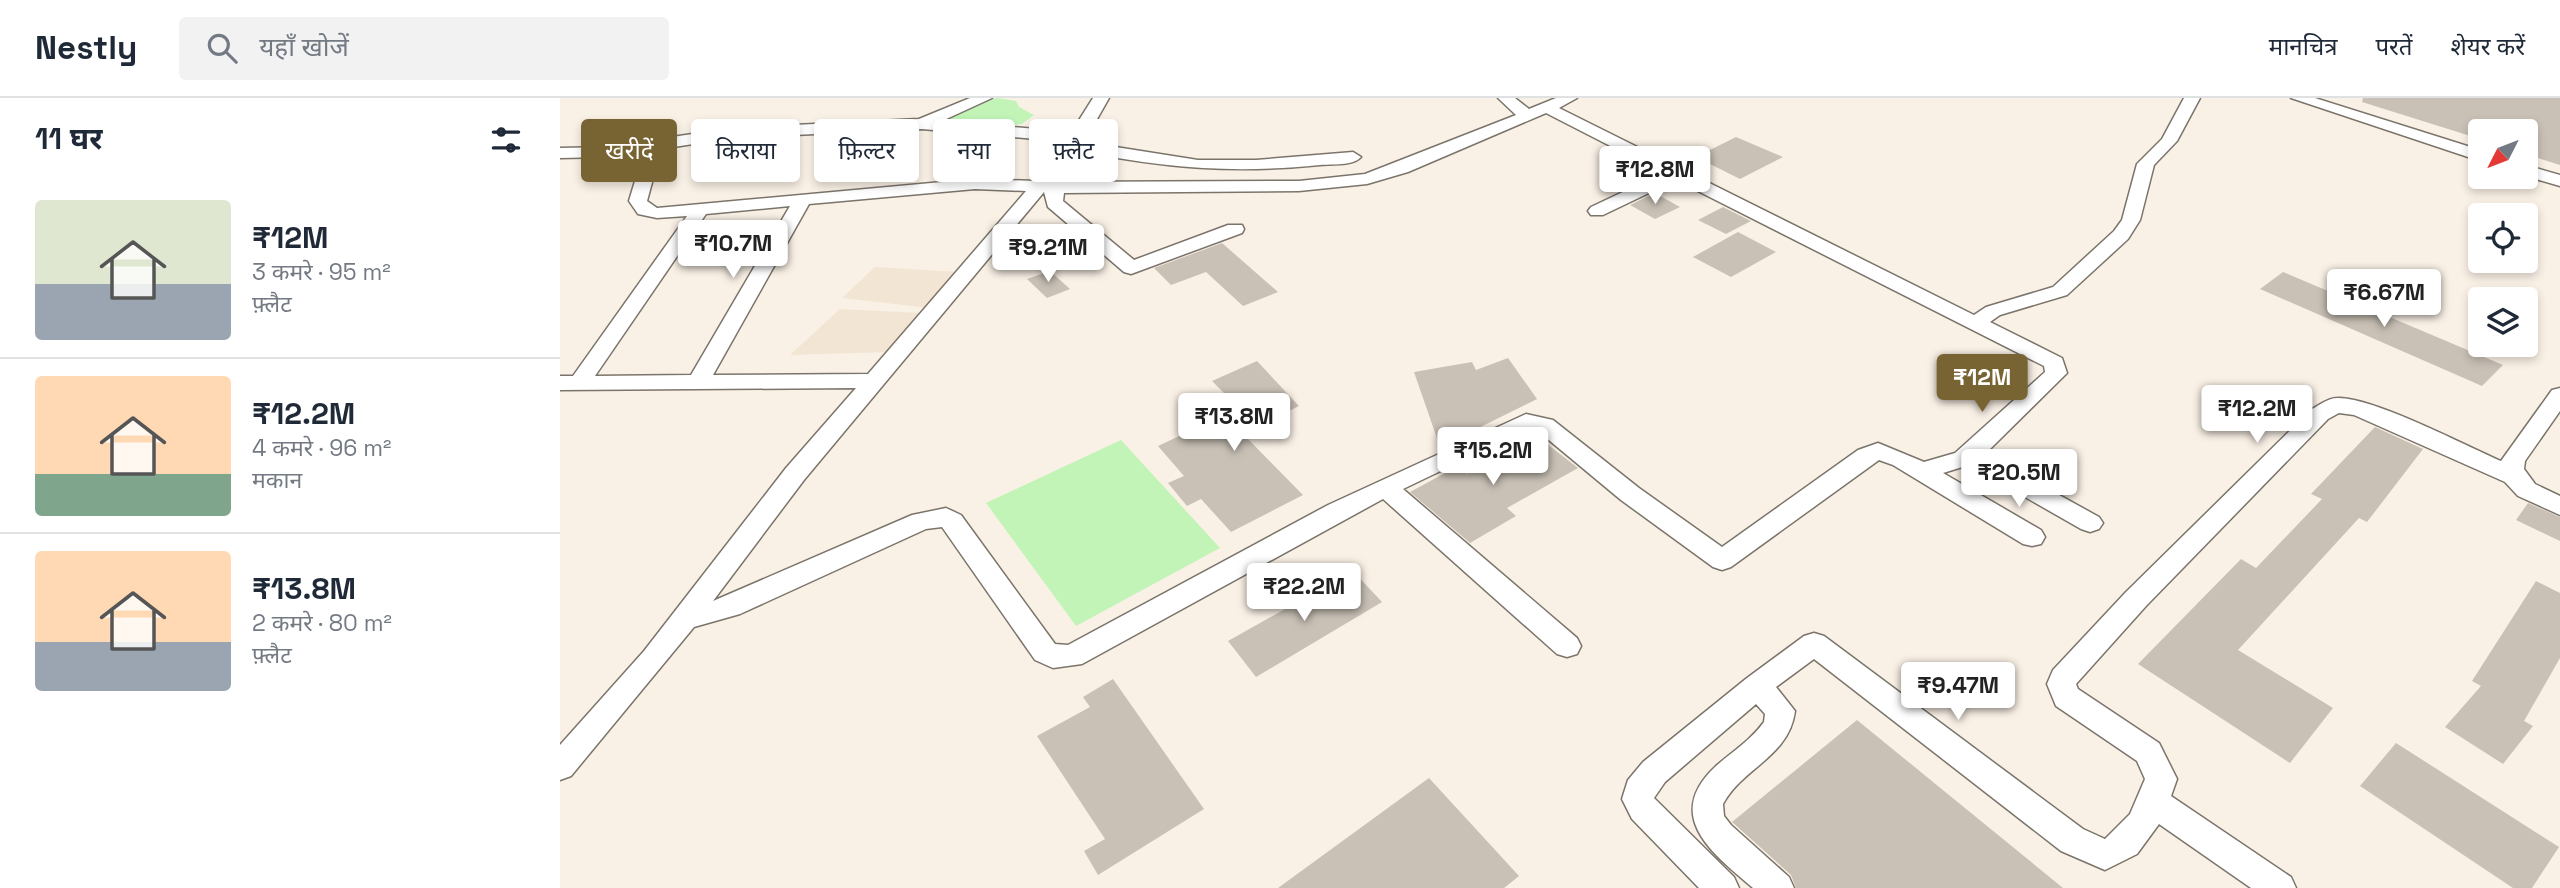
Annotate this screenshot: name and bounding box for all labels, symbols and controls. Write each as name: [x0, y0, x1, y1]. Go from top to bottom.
search box: [179, 17, 669, 80]
text: Nestly: [35, 27, 137, 69]
icon: search: [203, 29, 241, 67]
text: यहाँ खोजें: [259, 30, 349, 64]
text: मानचित्र: [2269, 31, 2337, 62]
text: परतें: [2375, 31, 2413, 62]
text: शेयर करें: [2451, 31, 2525, 62]
text: 11 घर: [35, 119, 102, 158]
chip: खरीदें: [581, 119, 677, 182]
chip: किराया: [691, 119, 800, 182]
chip: फ़िल्टर: [814, 119, 919, 182]
chip: नया: [933, 119, 1015, 182]
chip: फ़्लैट: [1029, 119, 1118, 182]
north arrow: [2468, 119, 2538, 189]
map controls: [2468, 119, 2538, 357]
icon: filters: [487, 121, 525, 159]
pin: ₹12.8M: [1598, 146, 1712, 206]
text: ₹12.8M: [1615, 154, 1695, 184]
button: locate: [2468, 203, 2538, 273]
text: ₹12M: [252, 218, 329, 257]
pin: ₹10.7M: [676, 220, 790, 280]
pin: ₹9.21M: [991, 225, 1105, 284]
icon: home: [91, 228, 175, 312]
text: ₹10.7M: [694, 228, 772, 258]
text: ₹9.21M: [1008, 232, 1088, 262]
text: 3 कमरे · 95 m²: [252, 257, 391, 287]
pin: ₹6.67M: [2327, 270, 2441, 329]
text: ₹6.67M: [2343, 277, 2425, 307]
button: layers: [2468, 287, 2538, 357]
text: फ़्लैट: [252, 289, 292, 319]
pin: ₹12M: [1941, 354, 2023, 414]
text: ₹12M: [1953, 362, 2011, 392]
pin: ₹12.2M: [2200, 386, 2314, 445]
text: ₹12.2M: [2217, 393, 2297, 423]
text: ₹12.2M: [252, 394, 355, 433]
pin: ₹13.8M: [1177, 394, 1291, 453]
text: ₹13.8M: [1194, 401, 1274, 431]
icon: home: [91, 404, 175, 488]
pin: ₹15.2M: [1436, 428, 1550, 487]
text: 4 कमरे · 96 m²: [252, 433, 392, 463]
text: ₹15.2M: [1453, 435, 1533, 465]
pin: ₹20.5M: [1962, 450, 2076, 509]
text: ₹20.5M: [1977, 457, 2061, 487]
text: मकान: [252, 465, 302, 495]
pin: ₹22.2M: [1247, 564, 1361, 623]
text: ₹13.8M: [252, 569, 356, 608]
text: ₹22.2M: [1263, 571, 1345, 601]
icon: home: [91, 579, 175, 663]
text: 2 कमरे · 80 m²: [252, 608, 392, 638]
text: फ़्लैट: [252, 640, 292, 670]
pin: ₹9.47M: [1901, 662, 2015, 722]
text: ₹9.47M: [1917, 670, 1999, 700]

